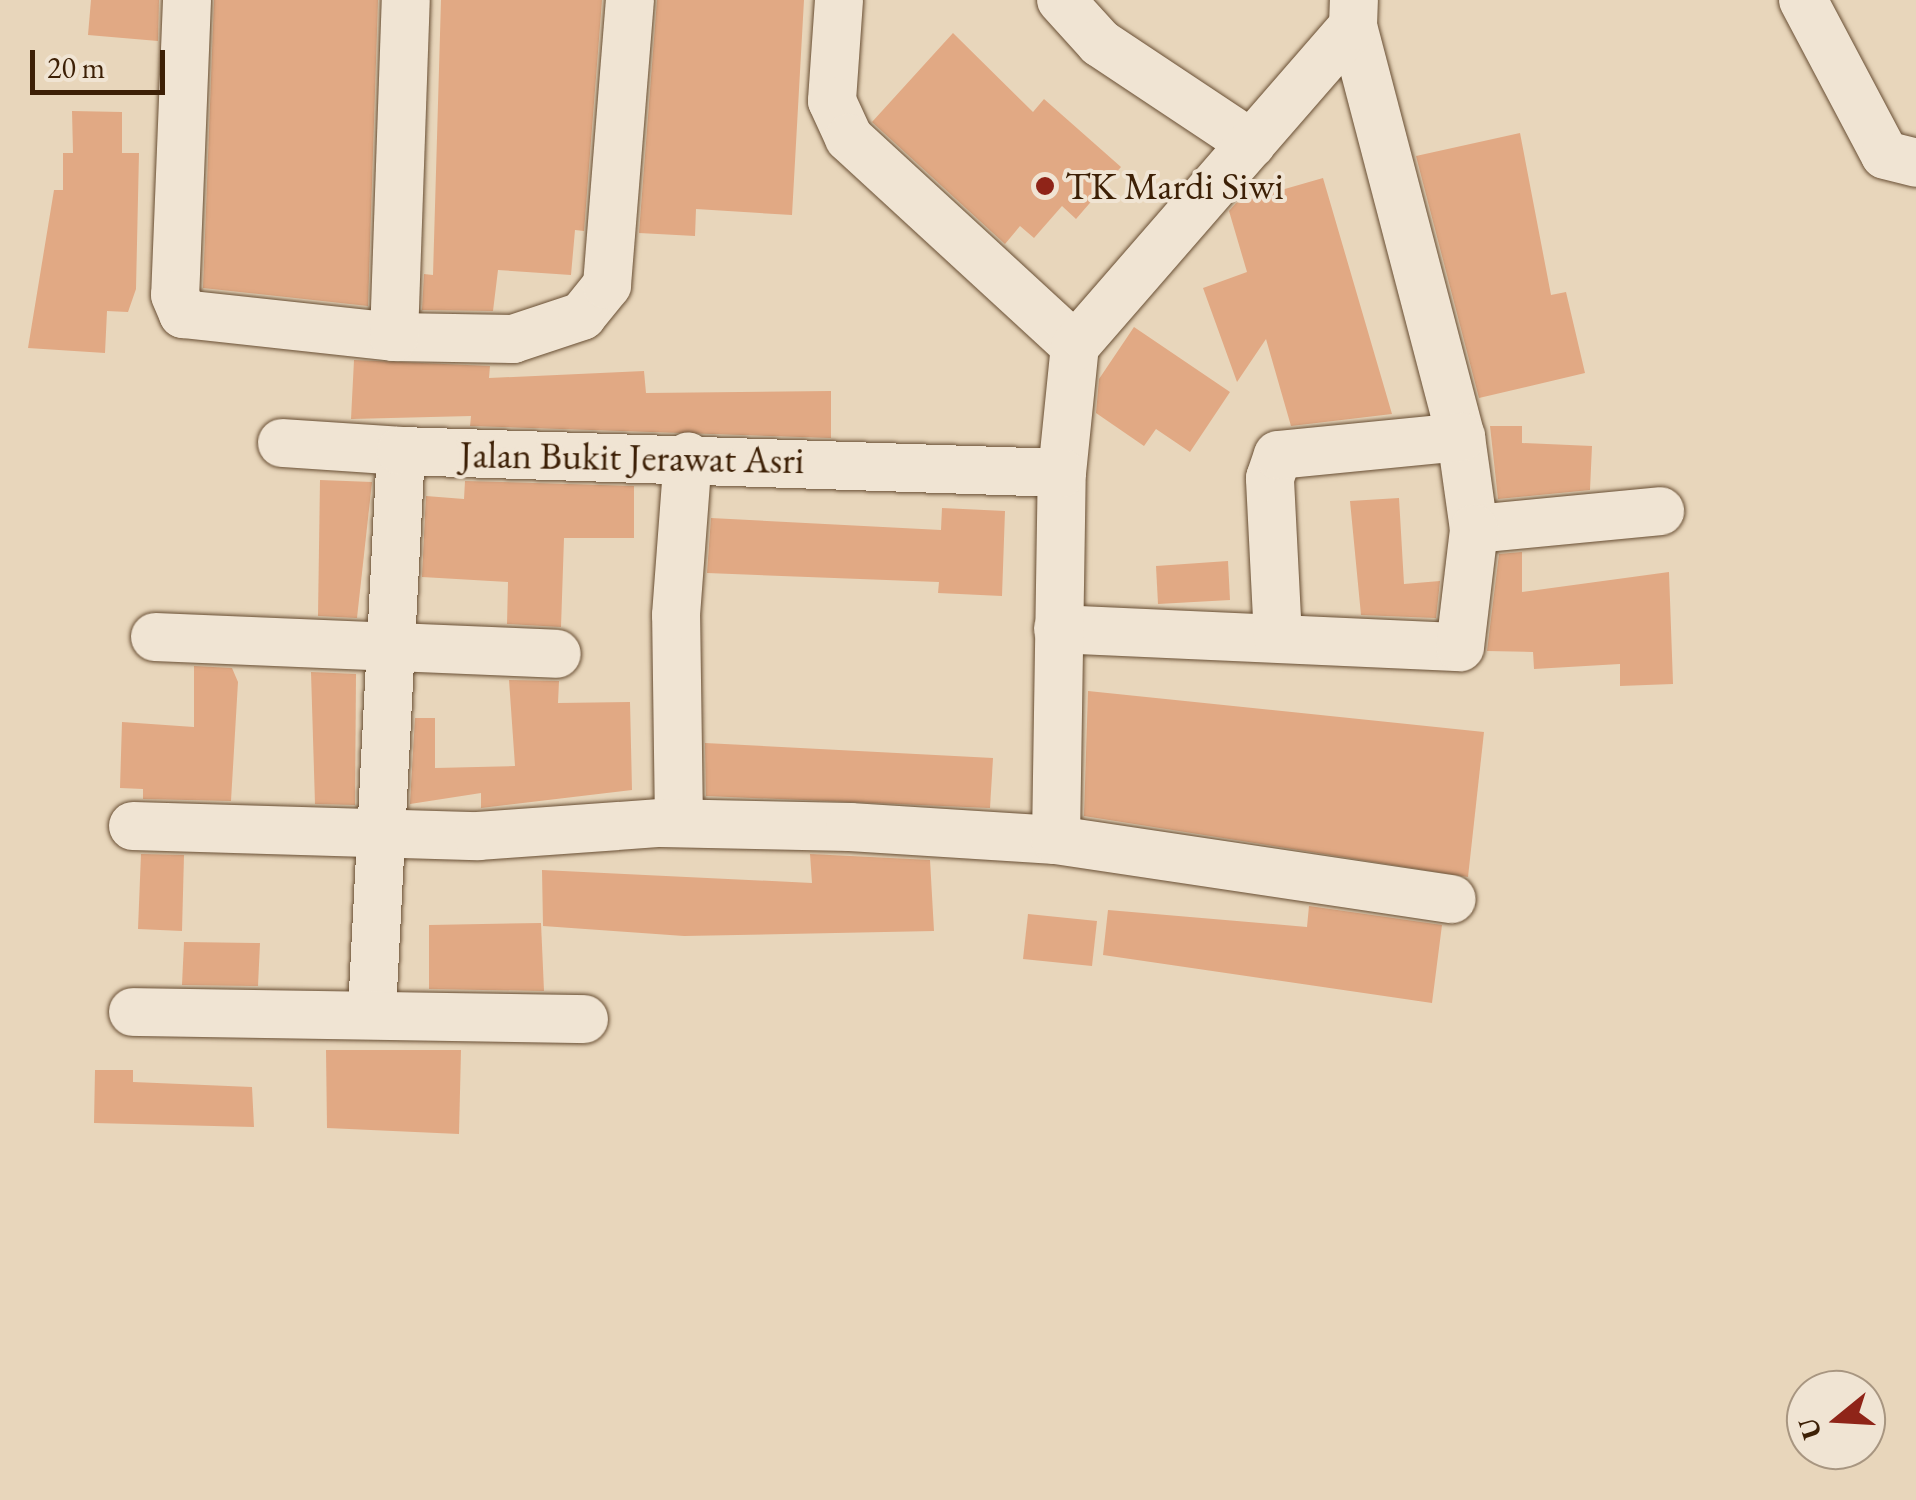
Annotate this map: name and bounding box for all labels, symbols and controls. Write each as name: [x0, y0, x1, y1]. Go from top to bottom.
scale bar: [35, 30, 170, 92]
text: 20 m: [47, 48, 105, 87]
place label: TK Mardi Siwi: [1065, 163, 1284, 209]
marker: TK Mardi Siwi: [1034, 175, 1056, 197]
street label: Jalan Bukit Jerawat Asri: [459, 431, 805, 483]
north arrow: [1786, 1370, 1886, 1470]
text: U: [1789, 1413, 1830, 1444]

